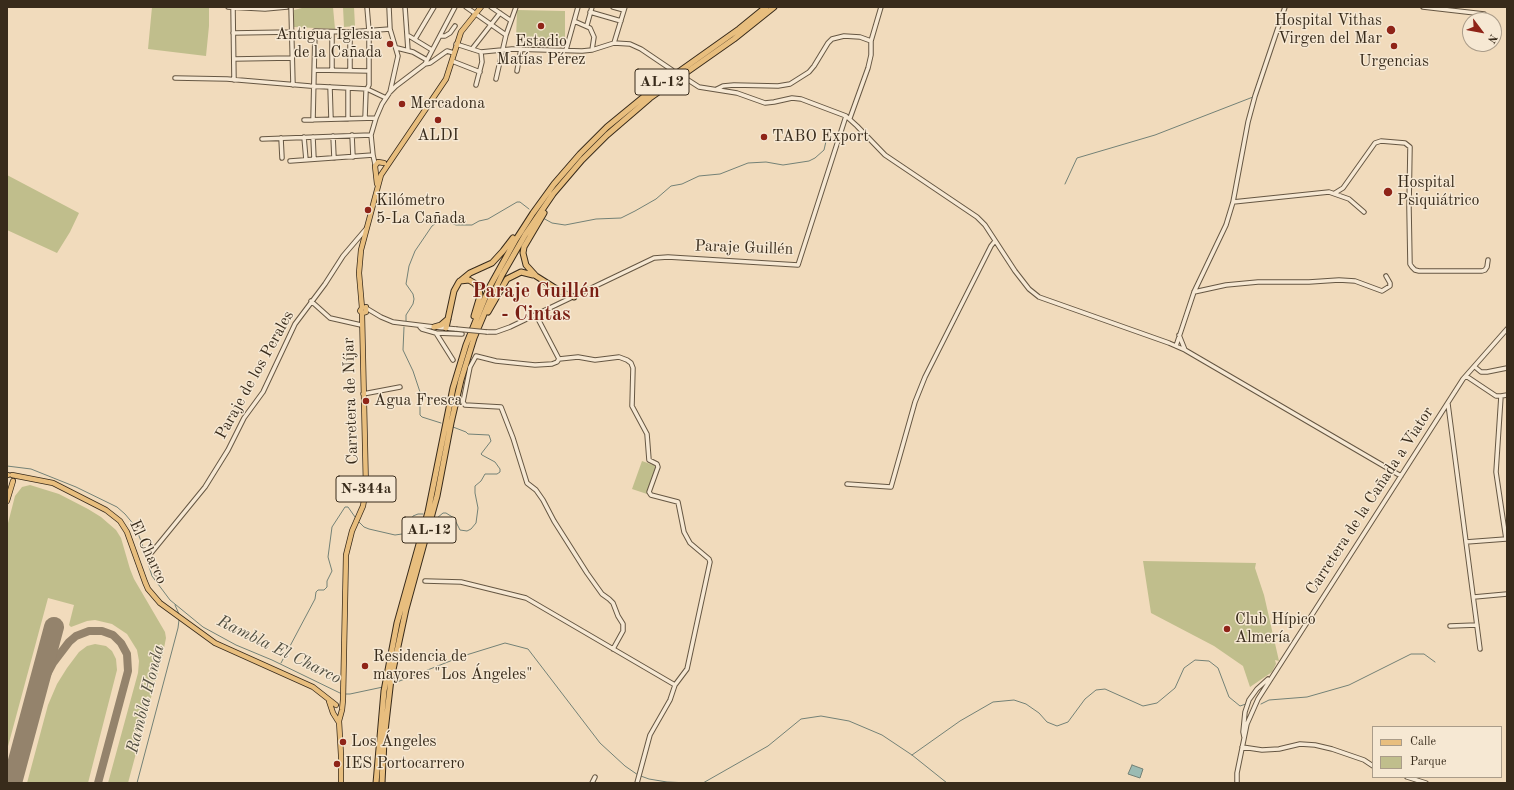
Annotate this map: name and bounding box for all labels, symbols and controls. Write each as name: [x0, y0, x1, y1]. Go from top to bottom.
place label: Hospital Vithas Virgen del Mar: [1274, 11, 1382, 49]
north arrow: [1462, 12, 1502, 52]
marker: Estadio Matías Pérez: [536, 21, 546, 31]
marker: Hospital Vithas Virgen del Mar: [1385, 24, 1397, 36]
place label: Antigua Iglesia de la Cañada: [276, 25, 382, 63]
place label: Estadio Matías Pérez: [497, 32, 585, 70]
text: N: [1485, 32, 1499, 45]
marker: Antigua Iglesia de la Cañada: [385, 39, 395, 49]
marker: Urgencias: [1389, 41, 1399, 51]
place label: Urgencias: [1359, 52, 1429, 72]
road number: AL-12: [635, 69, 689, 95]
place label: Mercadona: [410, 94, 485, 114]
marker: Mercadona: [397, 99, 407, 109]
marker: ALDI: [433, 115, 443, 125]
place label: ALDI: [417, 126, 459, 146]
place label: TABO Export: [772, 127, 869, 147]
marker: TABO Export: [759, 132, 769, 142]
place label: Hospital Psiquiátrico: [1397, 173, 1479, 211]
marker: Hospital Psiquiátrico: [1382, 186, 1394, 198]
place label: Kilómetro 5-La Cañada: [376, 191, 466, 229]
marker: Kilómetro 5-La Cañada: [363, 205, 373, 215]
street label: Paraje Guillén: [694, 237, 794, 259]
district label: Paraje Guillén - Cintas: [472, 280, 600, 327]
street label: Paraje de los Perales: [212, 307, 298, 443]
street label: Carretera de Níjar: [339, 337, 363, 465]
place label: Agua Fresca: [374, 391, 462, 411]
marker: Agua Fresca: [361, 396, 371, 406]
street label: Carretera de la Cañada a Viator: [1302, 403, 1438, 599]
road number: N-344a: [336, 476, 396, 502]
street label: El Charco: [125, 517, 171, 587]
road number: AL-12: [402, 517, 456, 543]
place label: Club Hípico Almería: [1235, 610, 1316, 648]
water label: Rambla El Charco: [214, 611, 344, 689]
marker: Club Hípico Almería: [1222, 624, 1232, 634]
water label: Rambla Honda: [123, 643, 169, 755]
place label: Residencia de mayores "Los Ángeles": [373, 647, 533, 685]
marker: Residencia de mayores "Los Ángeles": [360, 661, 370, 671]
legend: [1372, 726, 1502, 778]
place label: Los Ángeles: [351, 732, 437, 752]
text: Calle: [1410, 736, 1436, 748]
marker: Los Ángeles: [338, 737, 348, 747]
place label: IES Portocarrero: [345, 754, 465, 774]
text: Parque: [1410, 756, 1446, 768]
marker: IES Portocarrero: [332, 759, 342, 769]

